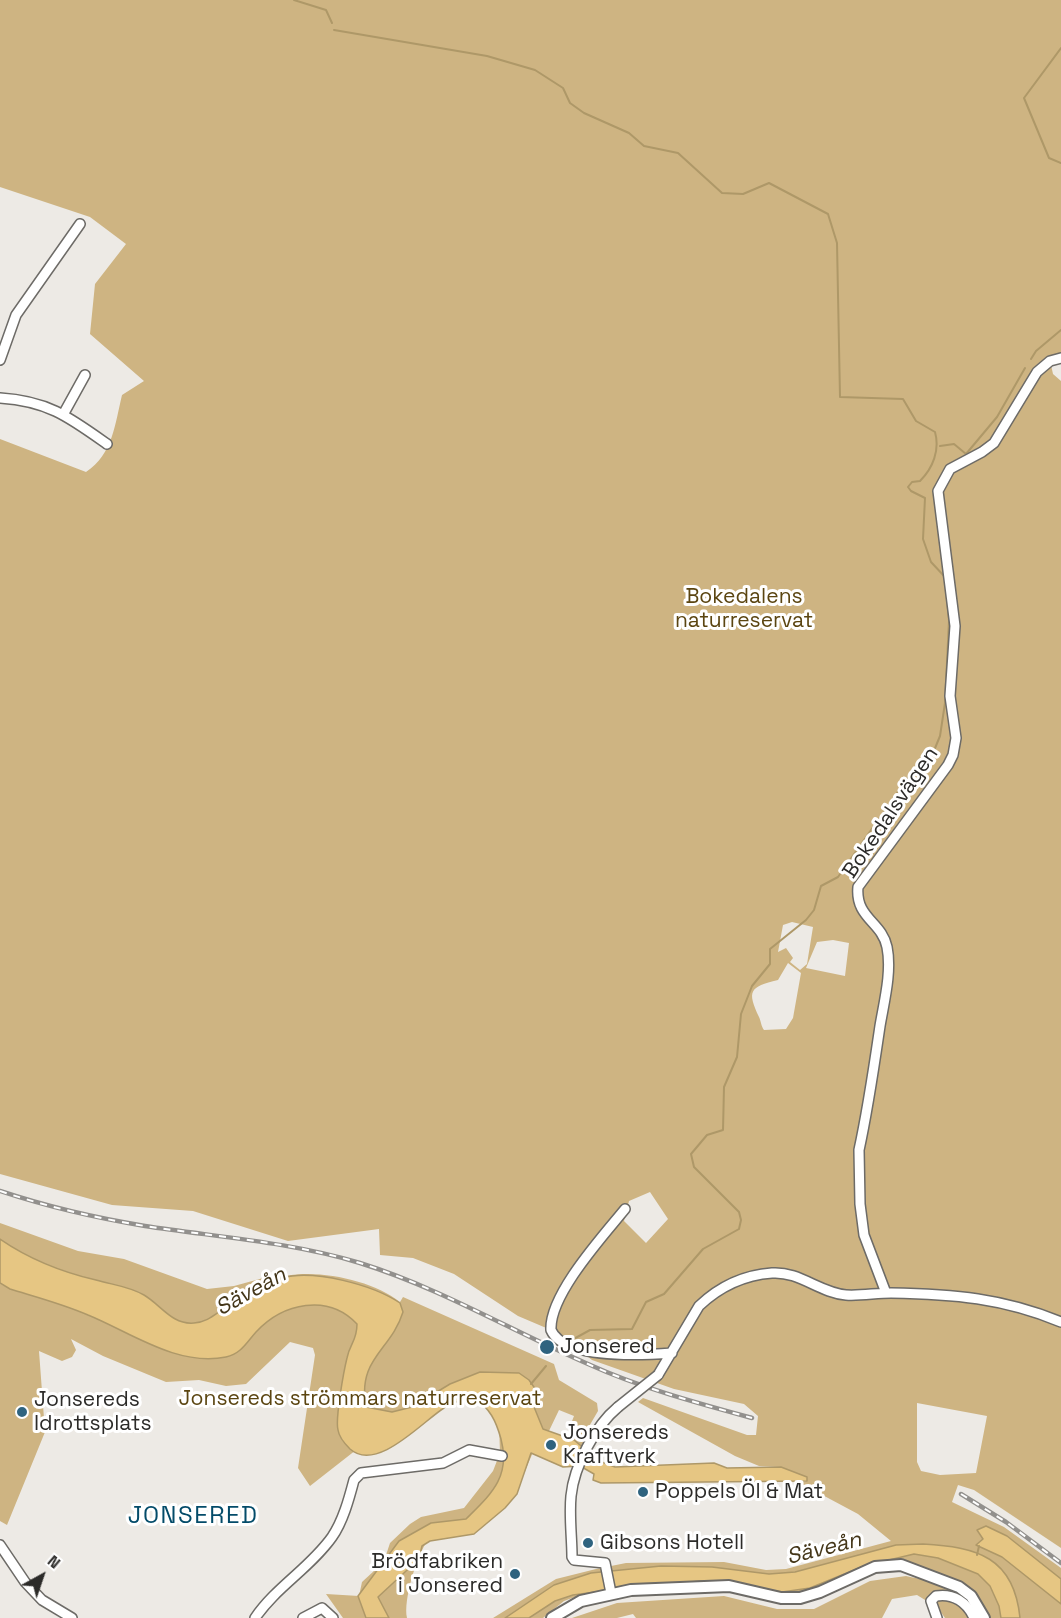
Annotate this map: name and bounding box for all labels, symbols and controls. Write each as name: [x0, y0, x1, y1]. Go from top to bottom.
park label: Bokedalens naturreservat: [675, 584, 813, 634]
street label: Bokedalsvägen: [838, 743, 944, 883]
water label: Säveån: [211, 1262, 291, 1322]
place label: Jonsered: [560, 1334, 655, 1360]
marker: Jonsered: [538, 1338, 556, 1356]
park label: Jonsereds strömmars naturreservat: [179, 1386, 541, 1412]
place label: Jonsereds Idrottsplats: [34, 1387, 151, 1437]
marker: Jonsereds Idrottsplats: [15, 1405, 29, 1419]
place label: Jonsereds Kraftverk: [563, 1420, 669, 1470]
marker: Jonsereds Kraftverk: [544, 1438, 558, 1452]
place label: Poppels Öl & Mat: [655, 1479, 823, 1505]
marker: Poppels Öl & Mat: [636, 1485, 650, 1499]
district label: JONSERED: [128, 1502, 258, 1530]
water label: Säveån: [784, 1527, 864, 1571]
place label: Gibsons Hotell: [600, 1530, 744, 1556]
marker: Gibsons Hotell: [581, 1536, 595, 1550]
north arrow: [12, 1546, 72, 1606]
place label: Brödfabriken i Jonsered: [371, 1549, 503, 1599]
text: N: [43, 1550, 65, 1573]
marker: Brödfabriken i Jonsered: [508, 1567, 522, 1581]

